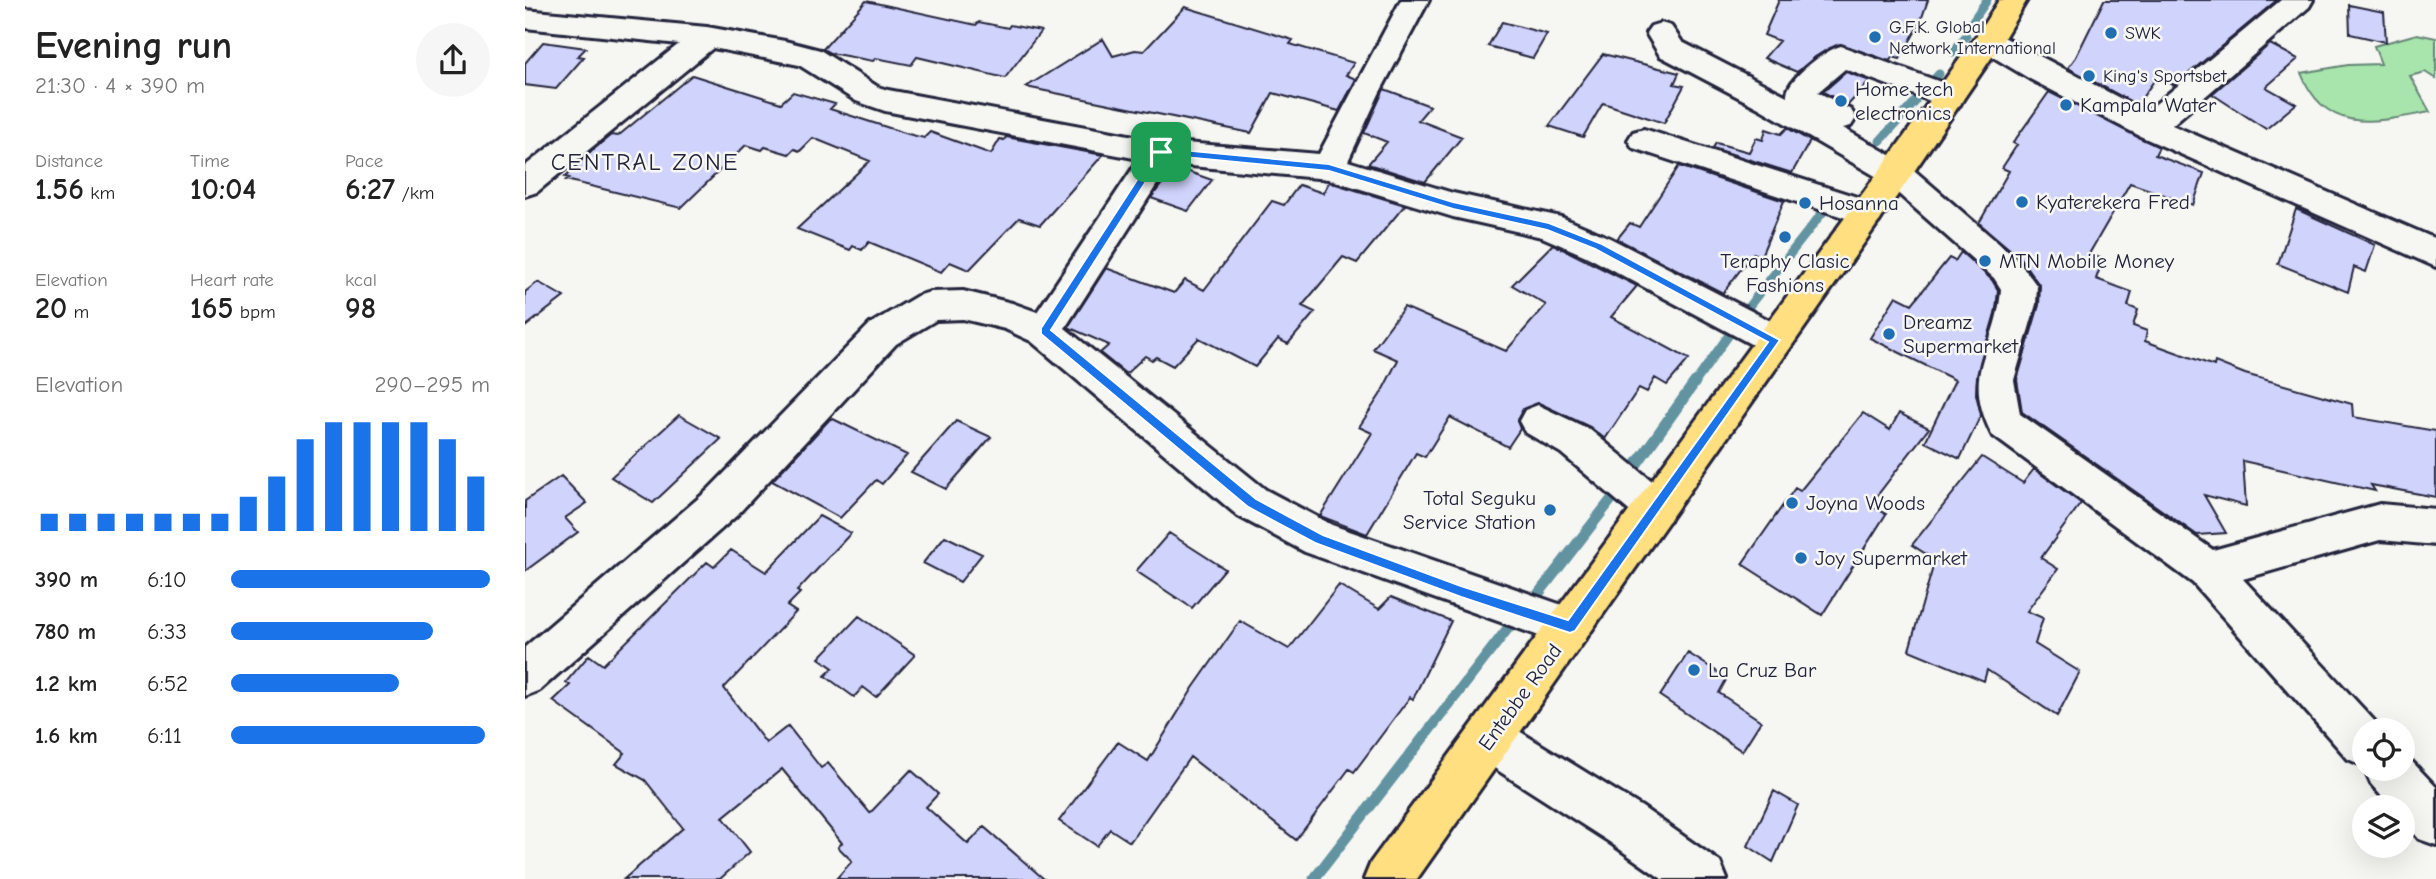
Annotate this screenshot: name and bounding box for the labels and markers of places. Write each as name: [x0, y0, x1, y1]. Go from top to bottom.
place label: G.F.K. Global Network International: [1889, 17, 2056, 59]
place label: SWK: [2125, 23, 2161, 44]
marker: SWK: [2103, 25, 2119, 41]
marker: G.F.K. Global Network International: [1867, 29, 1883, 45]
place label: King's Sportsbet: [2103, 66, 2227, 87]
marker: King's Sportsbet: [2081, 68, 2097, 84]
place label: Home tech electronics: [1855, 77, 1954, 125]
marker: Home tech electronics: [1833, 93, 1849, 109]
place label: Kampala Water: [2080, 93, 2217, 117]
marker: Kampala Water: [2058, 97, 2074, 113]
pin: [1131, 122, 1191, 182]
place label: Kyaterekera Fred: [2036, 190, 2190, 214]
place label: Hosanna: [1819, 191, 1899, 215]
marker: Kyaterekera Fred: [2014, 194, 2030, 210]
marker: Hosanna: [1797, 195, 1813, 211]
marker: Teraphy Clasic Fashions: [1777, 229, 1793, 245]
place label: Teraphy Clasic Fashions: [1720, 249, 1850, 297]
place label: MTN Mobile Money: [1999, 249, 2175, 273]
marker: MTN Mobile Money: [1977, 253, 1993, 269]
place label: Dreamz Supermarket: [1903, 310, 2019, 358]
marker: Dreamz Supermarket: [1881, 326, 1897, 342]
place label: Total Seguku Service Station: [1403, 486, 1536, 534]
place label: Joyna Woods: [1806, 491, 1925, 515]
marker: Joyna Woods: [1784, 495, 1800, 511]
marker: Total Seguku Service Station: [1542, 502, 1558, 518]
place label: Joy Supermarket: [1815, 546, 1968, 570]
marker: Joy Supermarket: [1793, 550, 1809, 566]
place label: La Cruz Bar: [1708, 658, 1817, 682]
marker: La Cruz Bar: [1686, 662, 1702, 678]

